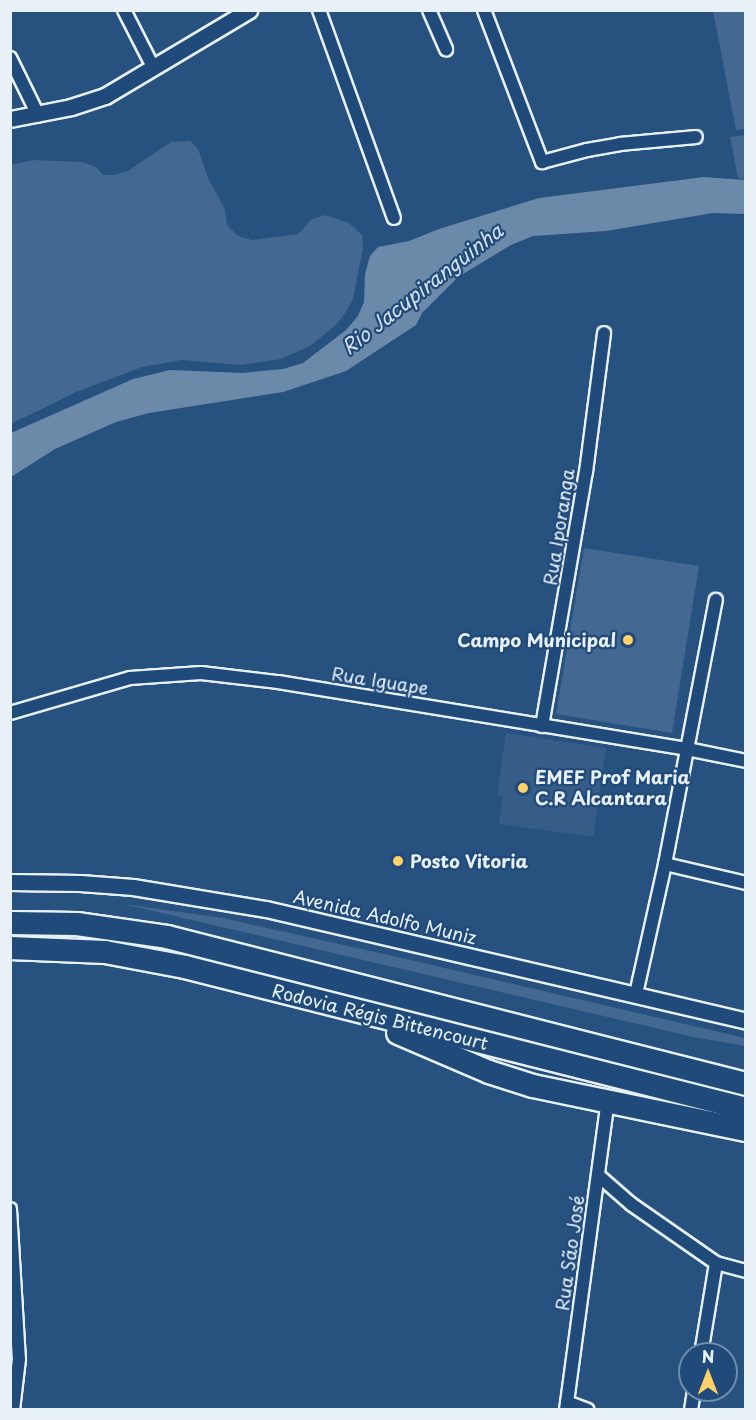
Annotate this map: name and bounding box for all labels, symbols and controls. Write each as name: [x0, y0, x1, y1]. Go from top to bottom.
water label: Rio Jacupiranguinha: [335, 218, 509, 360]
street label: Rua Iporanga: [539, 467, 579, 587]
place label: Campo Municipal: [457, 629, 616, 651]
marker: Campo Municipal: [621, 633, 635, 647]
street label: Rua Iguape: [330, 663, 430, 699]
place label: EMEF Prof Maria C.R Alcantara: [535, 767, 691, 810]
marker: EMEF Prof Maria C.R Alcantara: [516, 781, 530, 795]
place label: Posto Vitoria: [410, 850, 528, 872]
marker: Posto Vitoria: [391, 854, 405, 868]
street label: Avenida Adolfo Muniz: [291, 885, 479, 949]
street label: Rodovia Régis Bittencourt: [270, 980, 490, 1054]
street label: Rua São José: [551, 1194, 589, 1312]
north arrow: [678, 1342, 738, 1402]
text: N: [702, 1344, 714, 1368]

